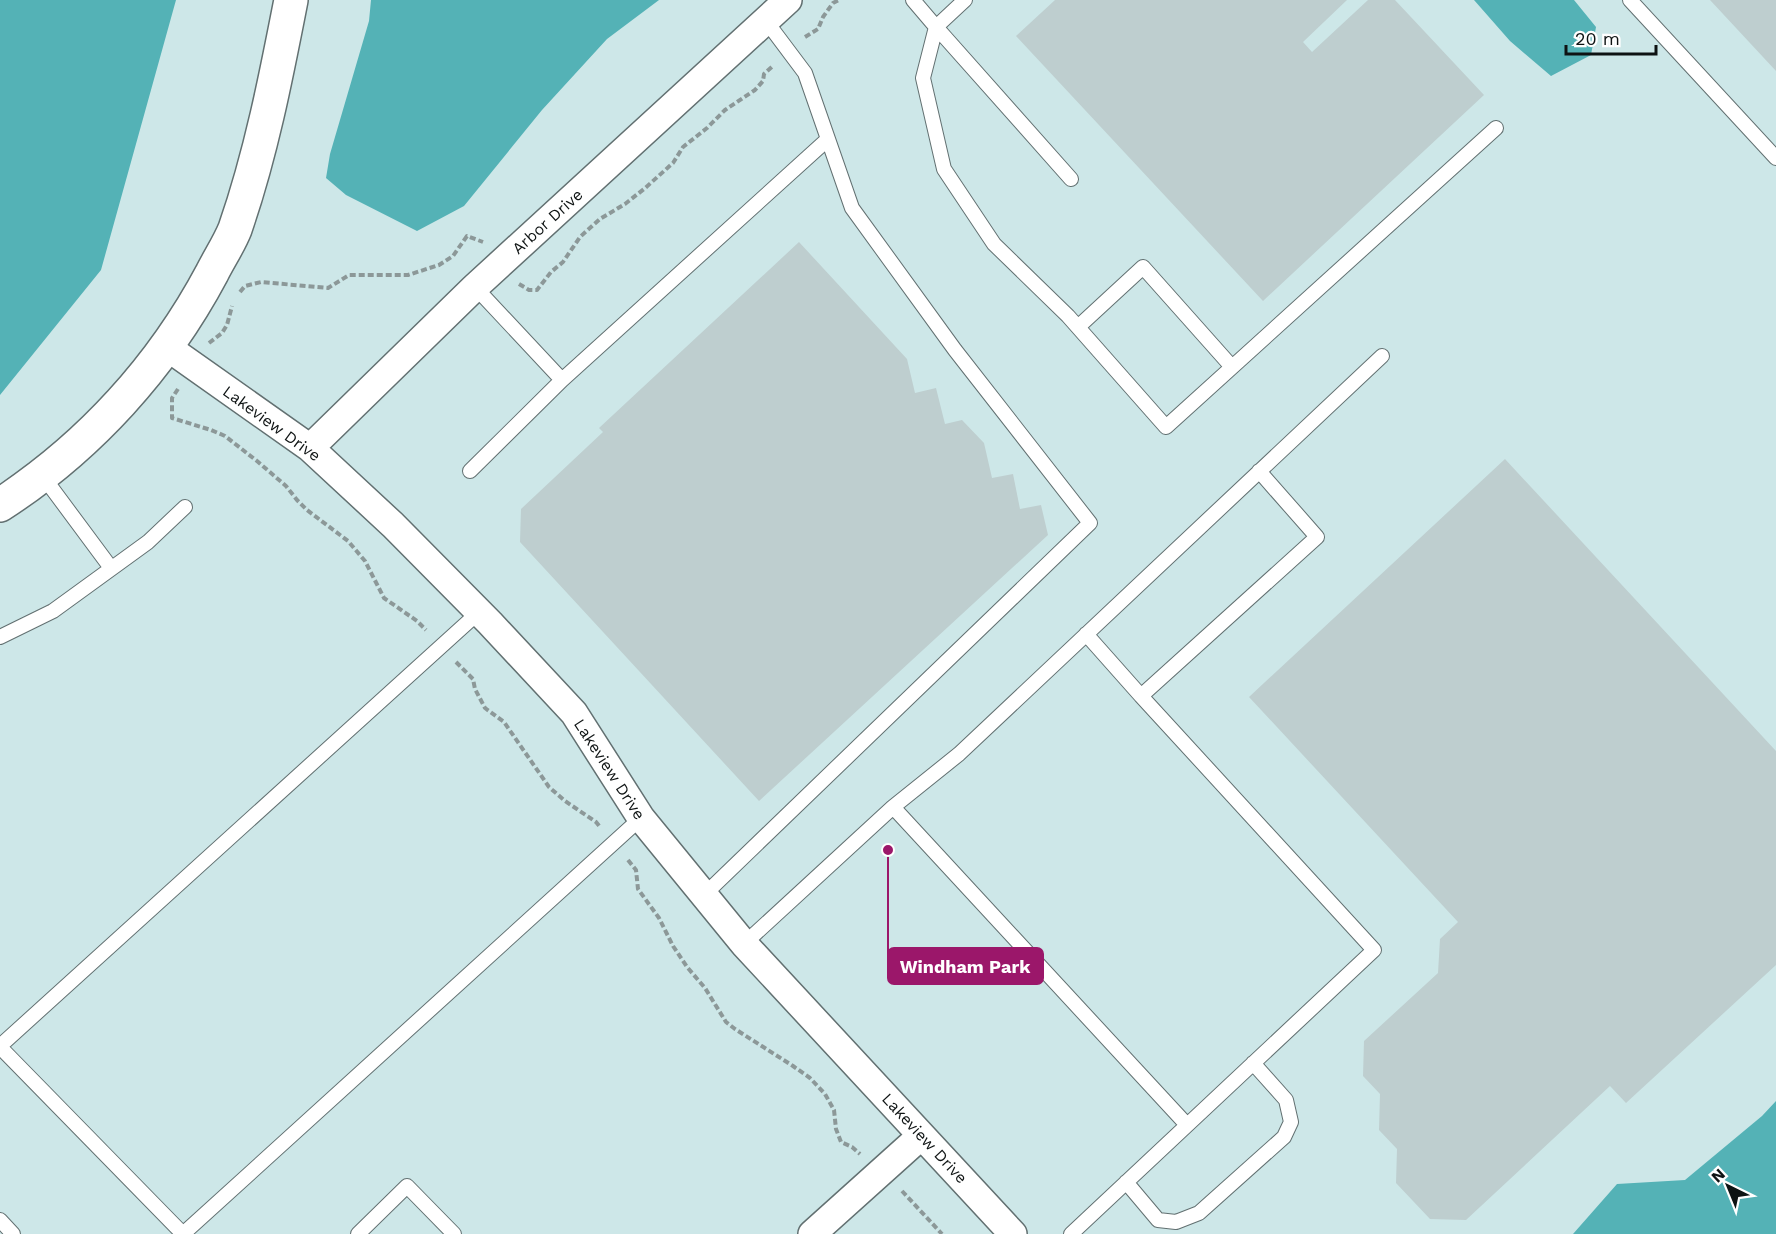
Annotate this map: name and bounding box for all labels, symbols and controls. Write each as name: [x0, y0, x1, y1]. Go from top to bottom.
scale bar: [1566, 18, 1656, 56]
text: 20 m: [1575, 28, 1620, 49]
street label: Arbor Drive: [508, 185, 586, 258]
street label: Lakeview Drive: [219, 382, 324, 465]
street label: Lakeview Drive: [570, 715, 649, 823]
callout: Windham Park: [888, 948, 1043, 984]
text: Windham Park: [900, 956, 1031, 977]
street label: Lakeview Drive: [878, 1089, 971, 1187]
north arrow: [1698, 1156, 1758, 1216]
text: N: [1707, 1164, 1729, 1186]

